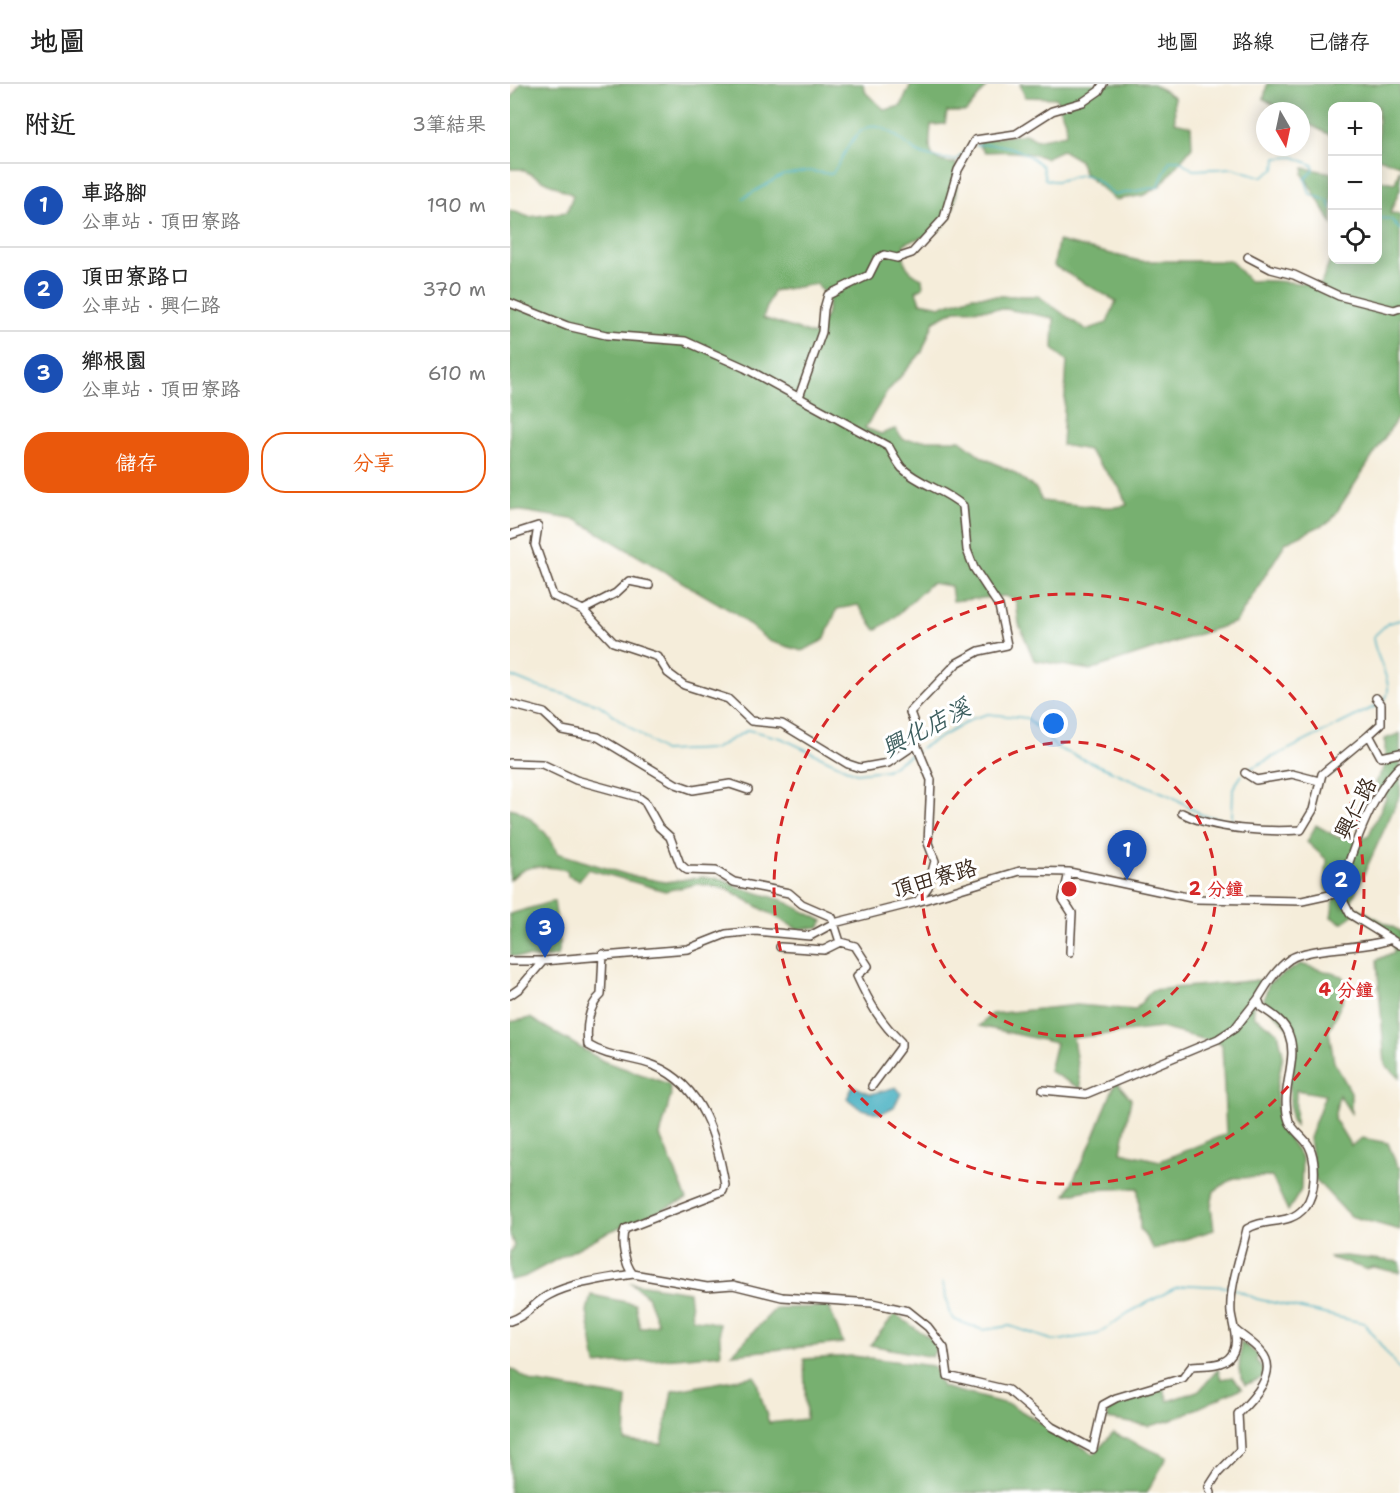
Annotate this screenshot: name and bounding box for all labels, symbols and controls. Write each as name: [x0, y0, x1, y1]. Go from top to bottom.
text: 地圖: [30, 22, 86, 60]
text: 地圖: [1157, 28, 1199, 56]
text: 路線: [1232, 28, 1274, 56]
text: 已儲存: [1307, 28, 1370, 56]
north arrow: [1256, 102, 1310, 156]
map controls: [1328, 102, 1382, 264]
button: +: [1328, 102, 1382, 156]
text: 附近: [24, 106, 76, 141]
text: 3筆結果: [412, 111, 486, 137]
button: −: [1328, 156, 1382, 210]
text: 車路腳: [81, 178, 147, 207]
text: 1: [39, 192, 48, 218]
text: 190 m: [427, 192, 486, 218]
text: 公車站 · 頂田寮路: [81, 208, 240, 234]
button: locate: [1328, 210, 1382, 264]
text: 頂田寮路口: [81, 262, 191, 291]
text: 2: [37, 276, 51, 302]
text: 370 m: [422, 276, 486, 302]
text: 公車站 · 興仁路: [81, 292, 220, 318]
text: 鄉根園: [81, 346, 147, 375]
text: 3: [37, 360, 51, 386]
text: 610 m: [428, 360, 486, 386]
text: 公車站 · 頂田寮路: [81, 376, 240, 402]
button: 儲存: [24, 432, 249, 493]
button: 分享: [261, 432, 486, 493]
water label: 興化店溪: [876, 690, 978, 765]
your location: [1039, 709, 1068, 738]
street label: 興仁路: [1328, 772, 1383, 844]
pin: 1: [1108, 830, 1146, 880]
street label: 頂田寮路: [888, 852, 980, 905]
pin: 2: [1322, 860, 1360, 910]
text: 2 分鐘: [1189, 877, 1243, 901]
centre of rings: [1059, 879, 1079, 899]
pin: 3: [525, 908, 564, 958]
text: 4 分鐘: [1319, 978, 1373, 1002]

